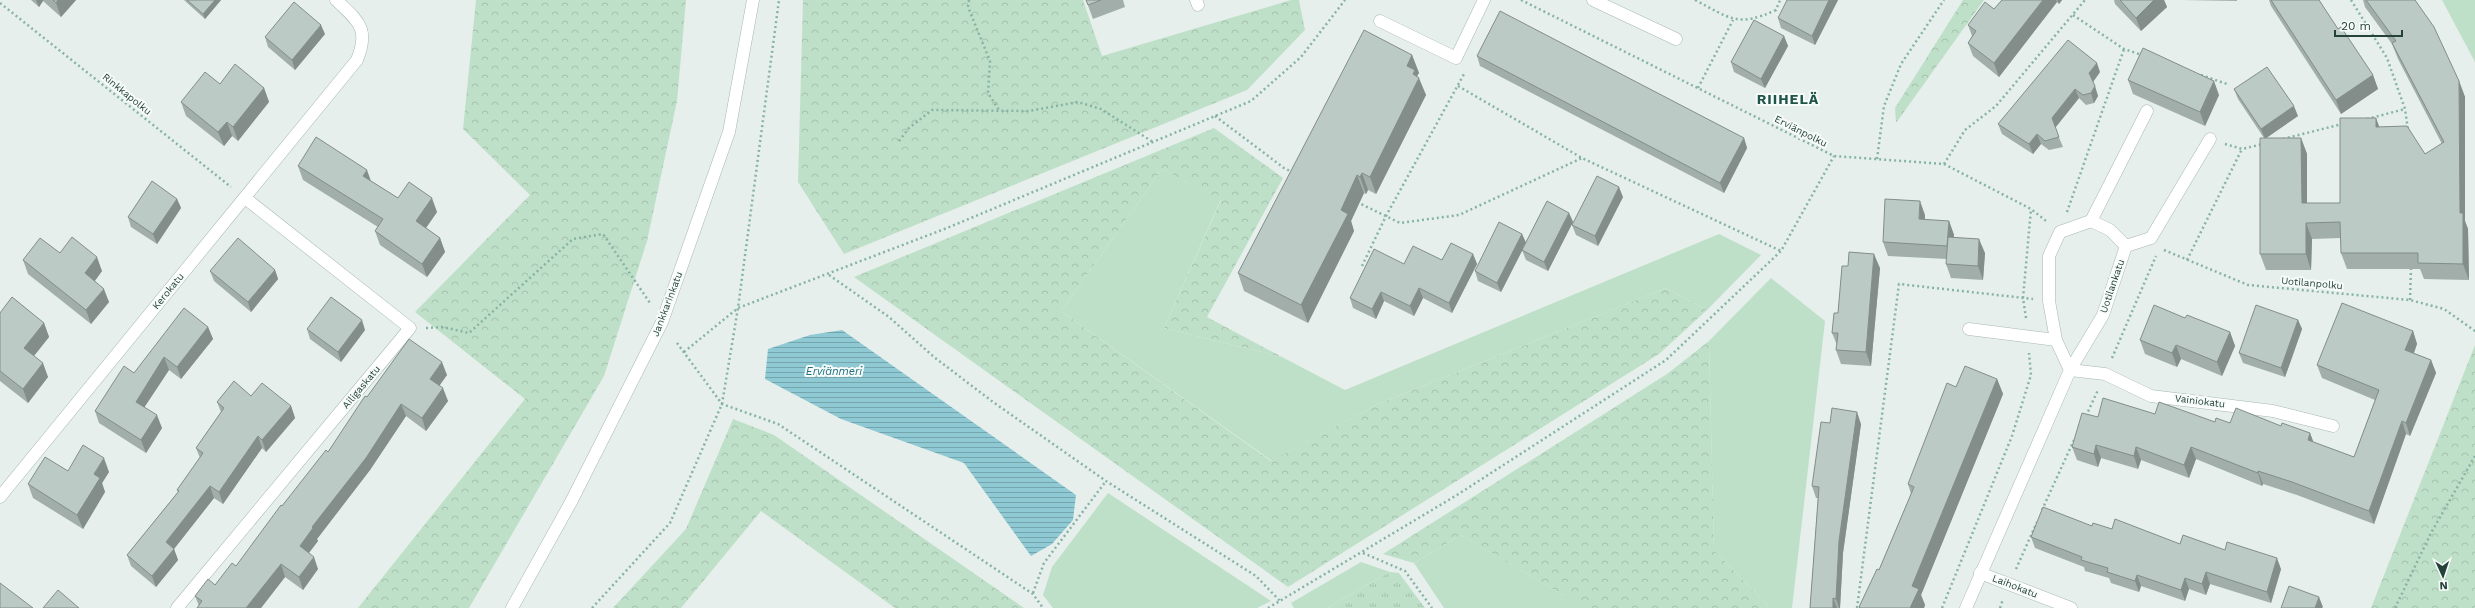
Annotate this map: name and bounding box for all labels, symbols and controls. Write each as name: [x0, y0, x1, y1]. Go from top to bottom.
scale bar: [2335, 12, 2402, 38]
text: 20 m: [2341, 19, 2371, 33]
street label: Rinkkapolku: [100, 71, 154, 117]
district label: RIIHELÄ: [1757, 91, 1819, 107]
street label: Erviänpolku: [1773, 113, 1829, 149]
street label: Uotilankatu: [2098, 258, 2126, 314]
street label: Jankkarinkatu: [650, 270, 684, 338]
street label: Kerokatu: [150, 271, 186, 311]
street label: Uotilanpolku: [2281, 275, 2343, 291]
street label: Ailigaskatu: [340, 363, 382, 411]
water label: Erviänmeri: [806, 365, 863, 378]
street label: Vainiokatu: [2174, 392, 2226, 410]
north arrow: [2423, 556, 2463, 596]
street label: Laihokatu: [1991, 572, 2039, 600]
text: N: [2439, 579, 2448, 592]

